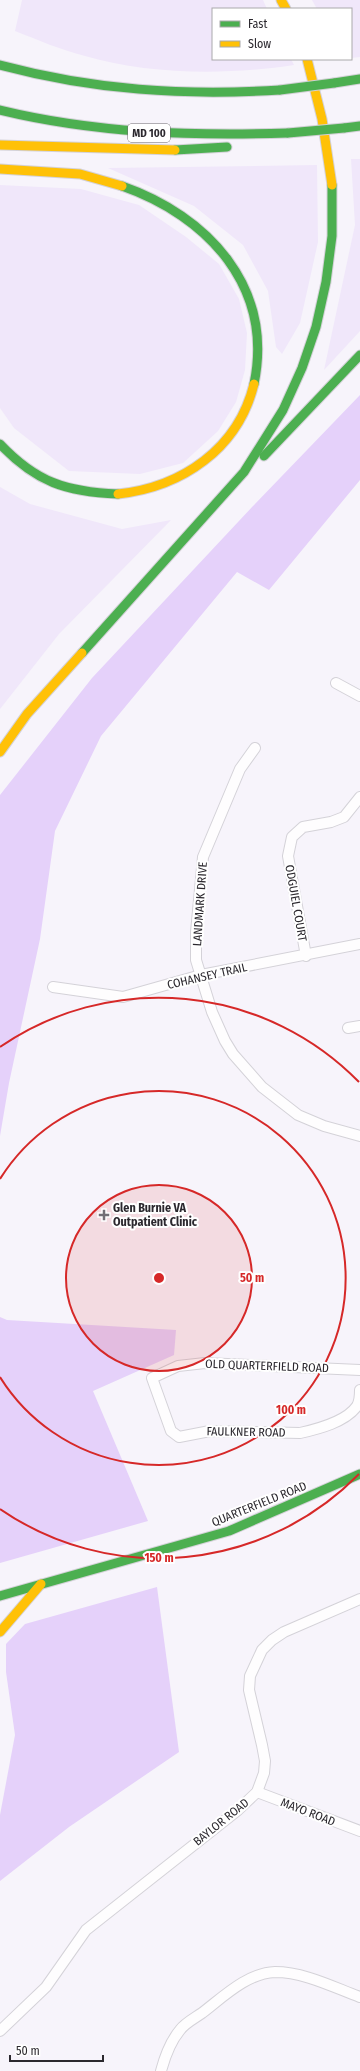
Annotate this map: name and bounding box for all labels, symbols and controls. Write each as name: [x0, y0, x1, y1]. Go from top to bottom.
legend: [212, 8, 352, 60]
text: Fast: [248, 17, 267, 31]
text: Slow: [248, 37, 271, 51]
road number: MD 100: [128, 124, 170, 142]
street label: LANDMARK DRIVE: [190, 861, 210, 947]
street label: ODGUIEL COURT: [282, 864, 310, 943]
street label: COHANSEY TRAIL: [166, 960, 249, 992]
place label: Glen Burnie VA Outpatient Clinic: [113, 1201, 198, 1229]
marker: Glen Burnie VA Outpatient Clinic: [98, 1209, 110, 1221]
centre of rings: [152, 1271, 166, 1285]
text: 50 m: [240, 1271, 264, 1285]
street label: OLD QUARTERFIELD ROAD: [205, 1357, 329, 1375]
text: 100 m: [276, 1403, 306, 1417]
street label: FAULKNER ROAD: [206, 1424, 286, 1440]
street label: QUARTERFIELD ROAD: [210, 1479, 309, 1529]
text: 150 m: [144, 1551, 174, 1565]
street label: BAYLOR ROAD: [191, 1795, 251, 1849]
street label: MAYO ROAD: [279, 1795, 337, 1829]
scale bar: [10, 2037, 103, 2063]
text: 50 m: [16, 2044, 40, 2058]

